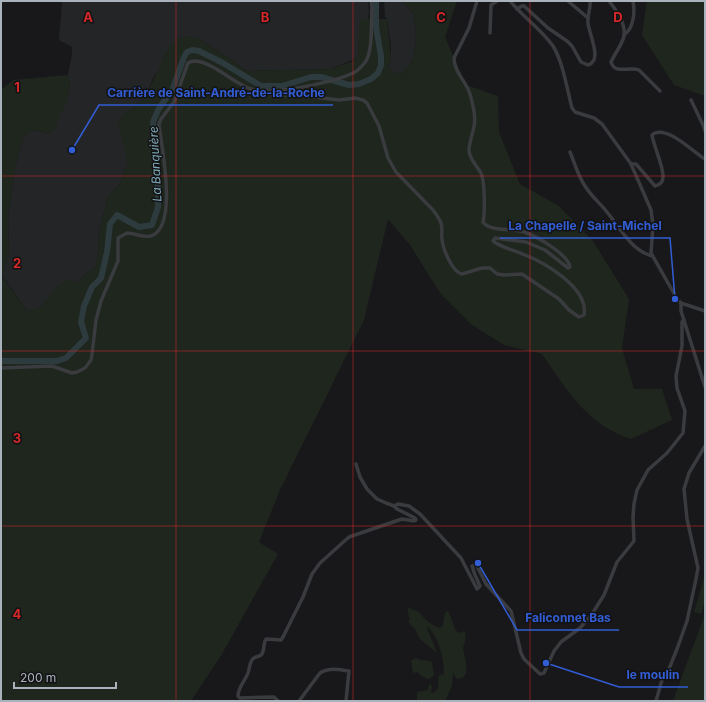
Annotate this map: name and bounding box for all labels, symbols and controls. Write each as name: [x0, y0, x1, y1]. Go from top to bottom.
text: A: [83, 9, 93, 25]
text: B: [261, 9, 270, 25]
text: C: [436, 9, 446, 25]
text: D: [613, 9, 623, 25]
text: 1: [14, 79, 20, 95]
callout: Carrière de Saint-André-de-la-Roche: [99, 81, 333, 105]
text: Carrière de Saint-André-de-la-Roche: [107, 85, 325, 100]
water label: La Banquière: [146, 126, 164, 202]
callout: La Chapelle / Saint-Michel: [500, 214, 670, 238]
text: La Chapelle / Saint-Michel: [508, 218, 662, 233]
text: 2: [13, 255, 21, 271]
text: 3: [13, 430, 21, 446]
text: 4: [13, 606, 22, 622]
callout: Faliconnet Bas: [517, 606, 619, 630]
text: Faliconnet Bas: [525, 610, 611, 625]
callout: le moulin: [619, 663, 688, 687]
scale bar: [14, 664, 116, 690]
text: le moulin: [627, 667, 680, 682]
text: 200 m: [20, 670, 56, 685]

